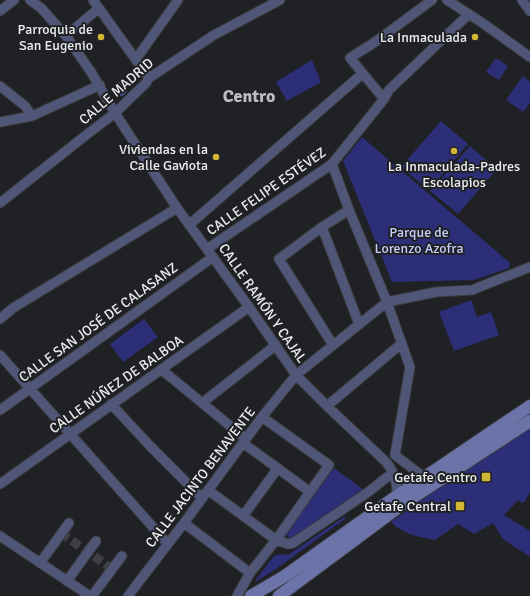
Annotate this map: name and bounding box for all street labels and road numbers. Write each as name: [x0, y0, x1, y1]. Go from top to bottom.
street label: CALLE MADRID: [76, 54, 157, 128]
street label: CALLE FELIPE ESTÉVEZ: [203, 144, 329, 239]
street label: CALLE RAMÓN Y CAJAL: [215, 240, 310, 366]
street label: CALLE SAN JOSÉ DE CALASANZ: [16, 259, 181, 386]
street label: CALLE NÚÑEZ DE BALBOA: [46, 331, 187, 437]
street label: CALLE JACINTO BENAVENTE: [142, 404, 259, 551]

